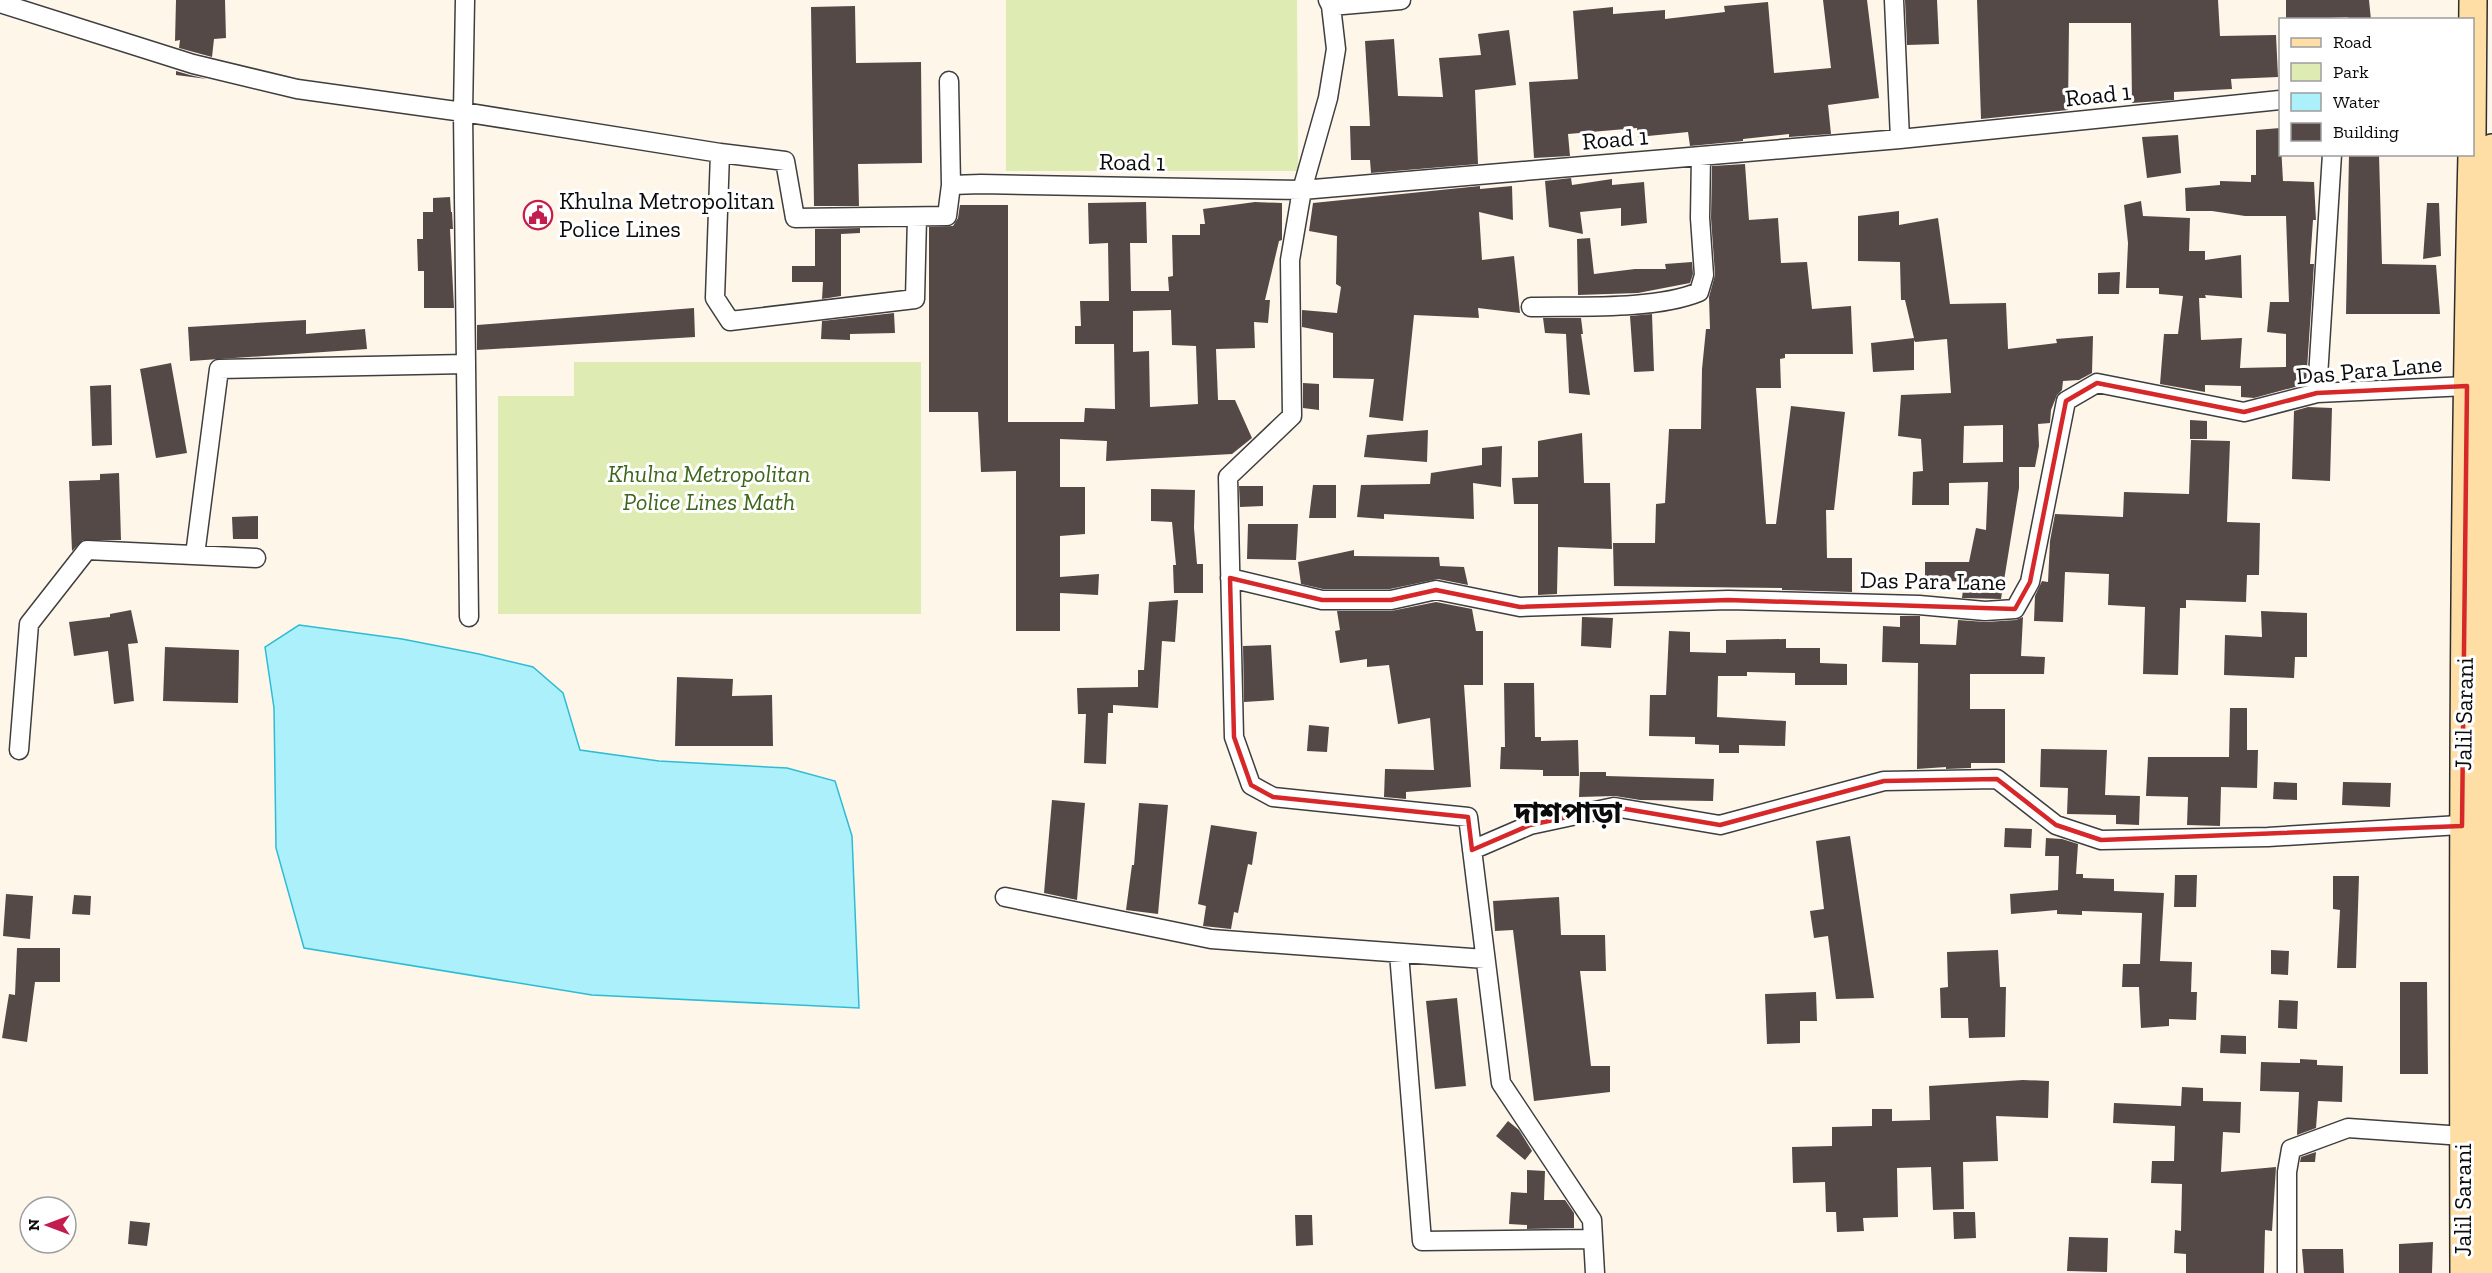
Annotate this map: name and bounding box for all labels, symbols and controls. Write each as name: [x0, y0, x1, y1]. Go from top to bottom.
legend: [2279, 18, 2474, 156]
text: Road: [2333, 31, 2372, 53]
text: Park: [2333, 61, 2369, 83]
street label: Road 1: [2063, 77, 2132, 112]
text: Water: [2333, 91, 2380, 113]
street label: Road 1: [1581, 121, 1649, 156]
text: Building: [2333, 121, 2399, 143]
street label: Road 1: [1099, 146, 1165, 177]
place label: Khulna Metropolitan Police Lines: [559, 186, 775, 243]
public building icon: Khulna Metropolitan Police Lines: [522, 199, 554, 231]
street label: Das Para Lane: [2295, 349, 2443, 390]
park label: Khulna Metropolitan Police Lines Math: [608, 459, 810, 516]
street label: Das Para Lane: [1860, 565, 2006, 596]
street label: Jalil Sarani: [2448, 657, 2479, 771]
district label: দাশপাড়া: [1513, 795, 1622, 831]
street label: Jalil Sarani: [2448, 1143, 2477, 1257]
north arrow: [18, 1195, 78, 1255]
text: N: [24, 1219, 43, 1231]

